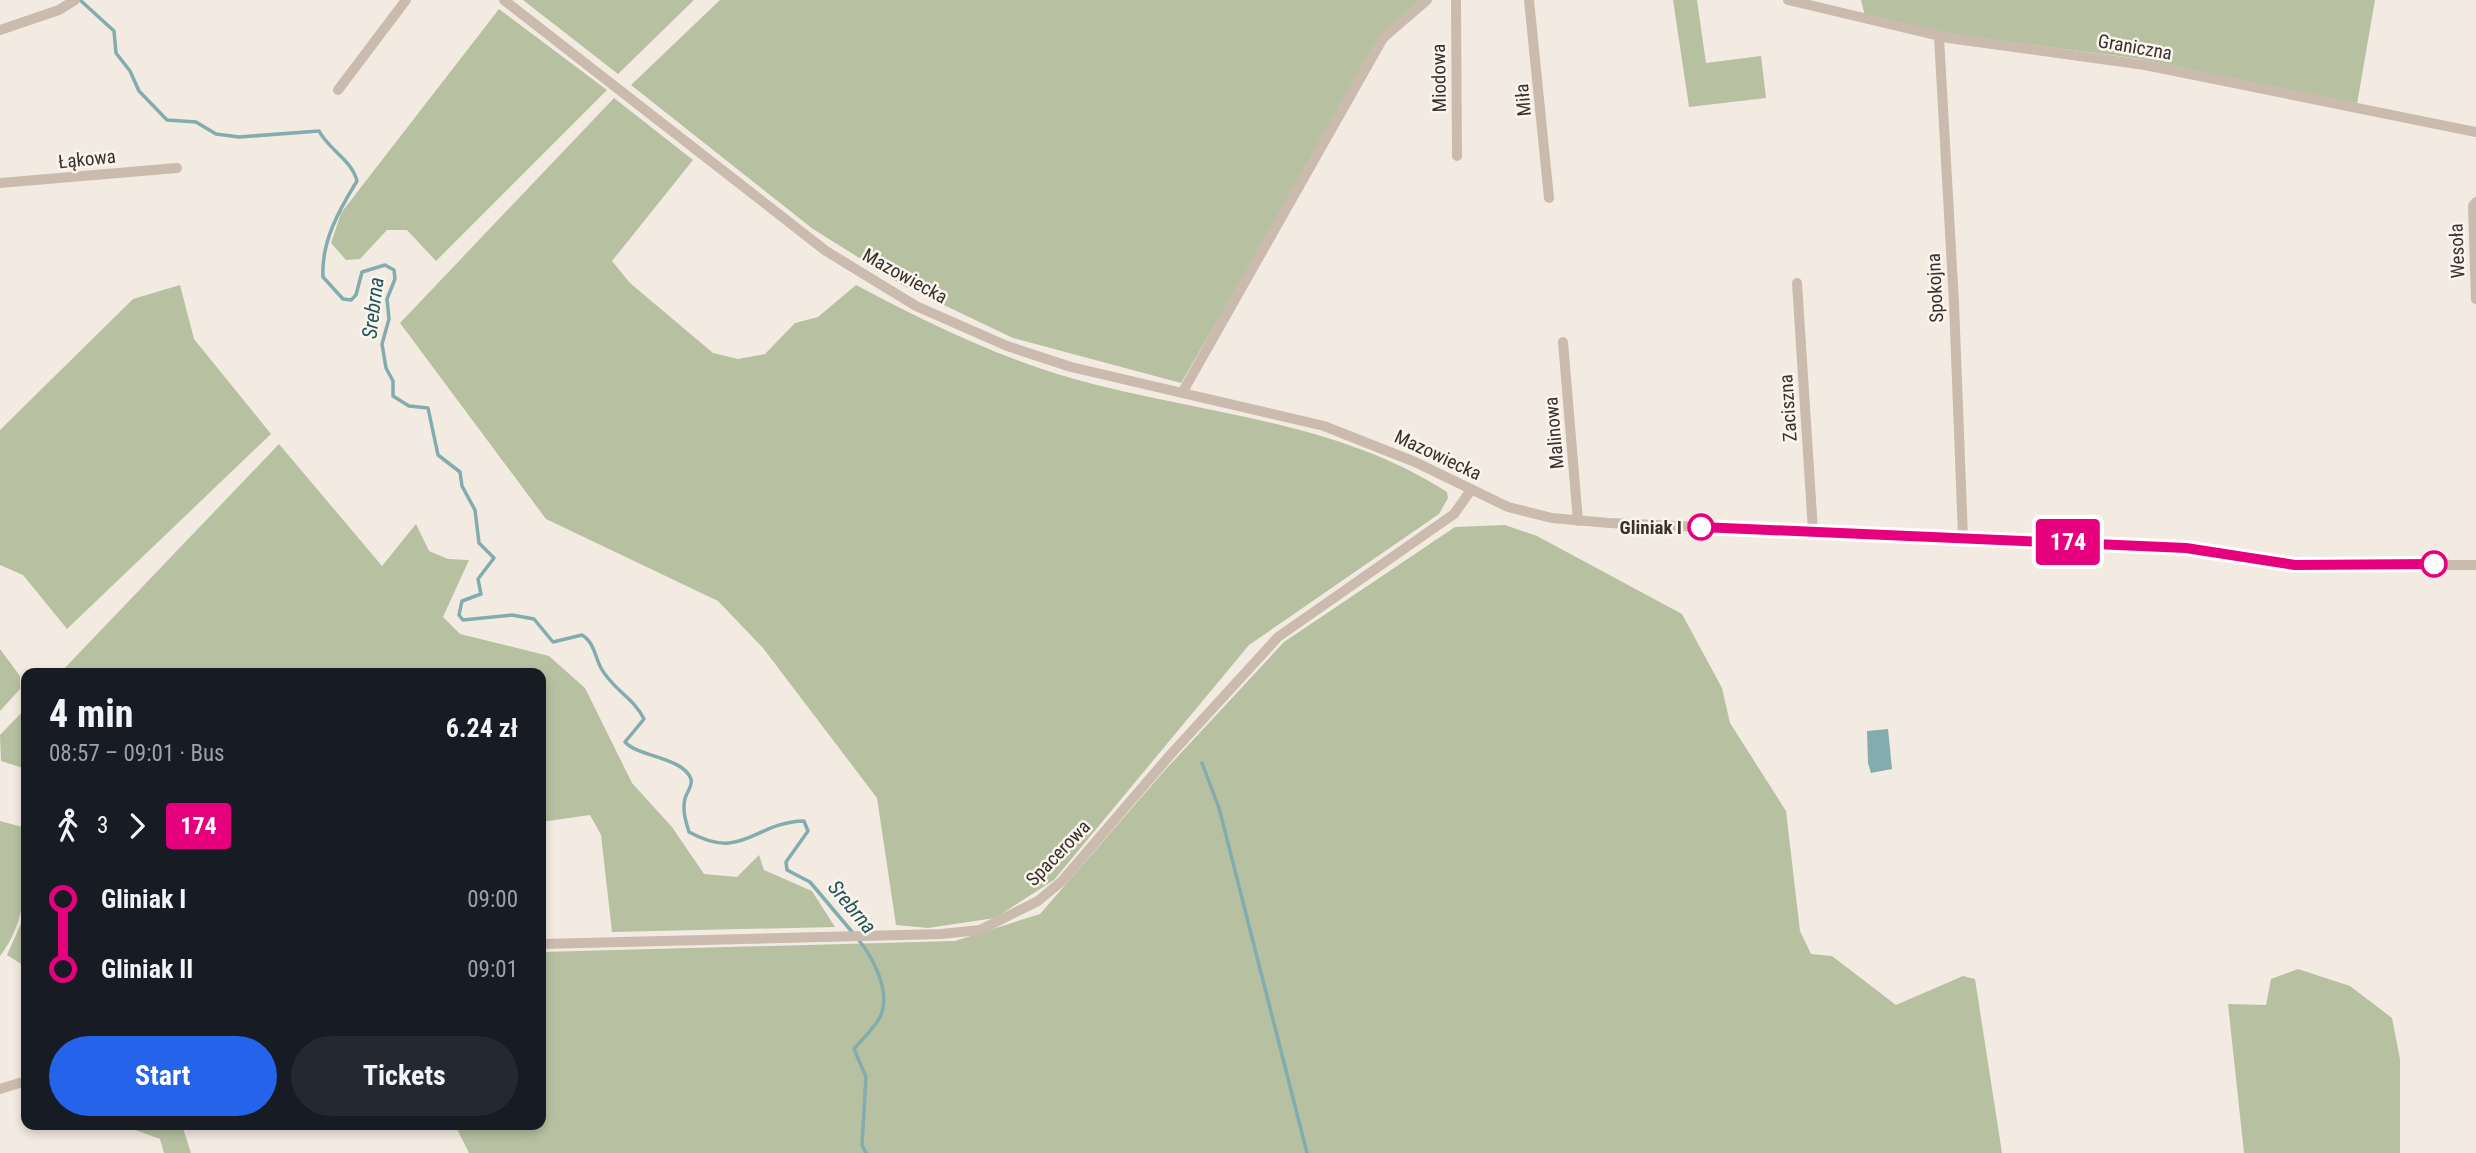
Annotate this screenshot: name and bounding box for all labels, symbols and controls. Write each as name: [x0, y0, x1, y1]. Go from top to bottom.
street label: Graniczna: [2096, 29, 2174, 65]
street label: Miodowa: [1427, 43, 1451, 113]
street label: Miła: [1510, 83, 1536, 117]
street label: Łąkowa: [57, 145, 117, 173]
street label: Wesoła: [2445, 223, 2469, 279]
street label: Mazowiecka: [859, 243, 951, 309]
street label: Spokojna: [1922, 253, 1948, 323]
water label: Srebrna: [357, 276, 389, 340]
street label: Zaciszna: [1774, 374, 1802, 442]
street label: Malinowa: [1539, 396, 1569, 470]
street label: Mazowiecka: [1391, 425, 1485, 485]
marker: Gliniak I: [1688, 514, 1714, 540]
place label: Gliniak I: [1620, 516, 1682, 539]
line badge: 174: [2028, 519, 2108, 565]
text: 174: [2050, 528, 2086, 556]
unlabelled marker: [2421, 551, 2447, 577]
text: 4 min: [49, 692, 133, 736]
text: 6.24 zł: [446, 713, 518, 743]
text: 08:57 – 09:01 · Bus: [49, 740, 225, 767]
icon: walk: [49, 807, 87, 845]
icon: forward: [118, 807, 156, 845]
text: 3: [97, 812, 108, 839]
text: 174: [180, 812, 217, 840]
street label: Spacerowa: [1021, 815, 1095, 891]
water label: Srebrna: [823, 876, 881, 938]
text: Gliniak I: [101, 884, 186, 914]
text: 09:00: [467, 886, 518, 913]
text: Gliniak II: [101, 954, 193, 984]
text: 09:01: [467, 956, 518, 983]
button: Start: [49, 1036, 277, 1116]
button: Tickets: [291, 1036, 518, 1116]

